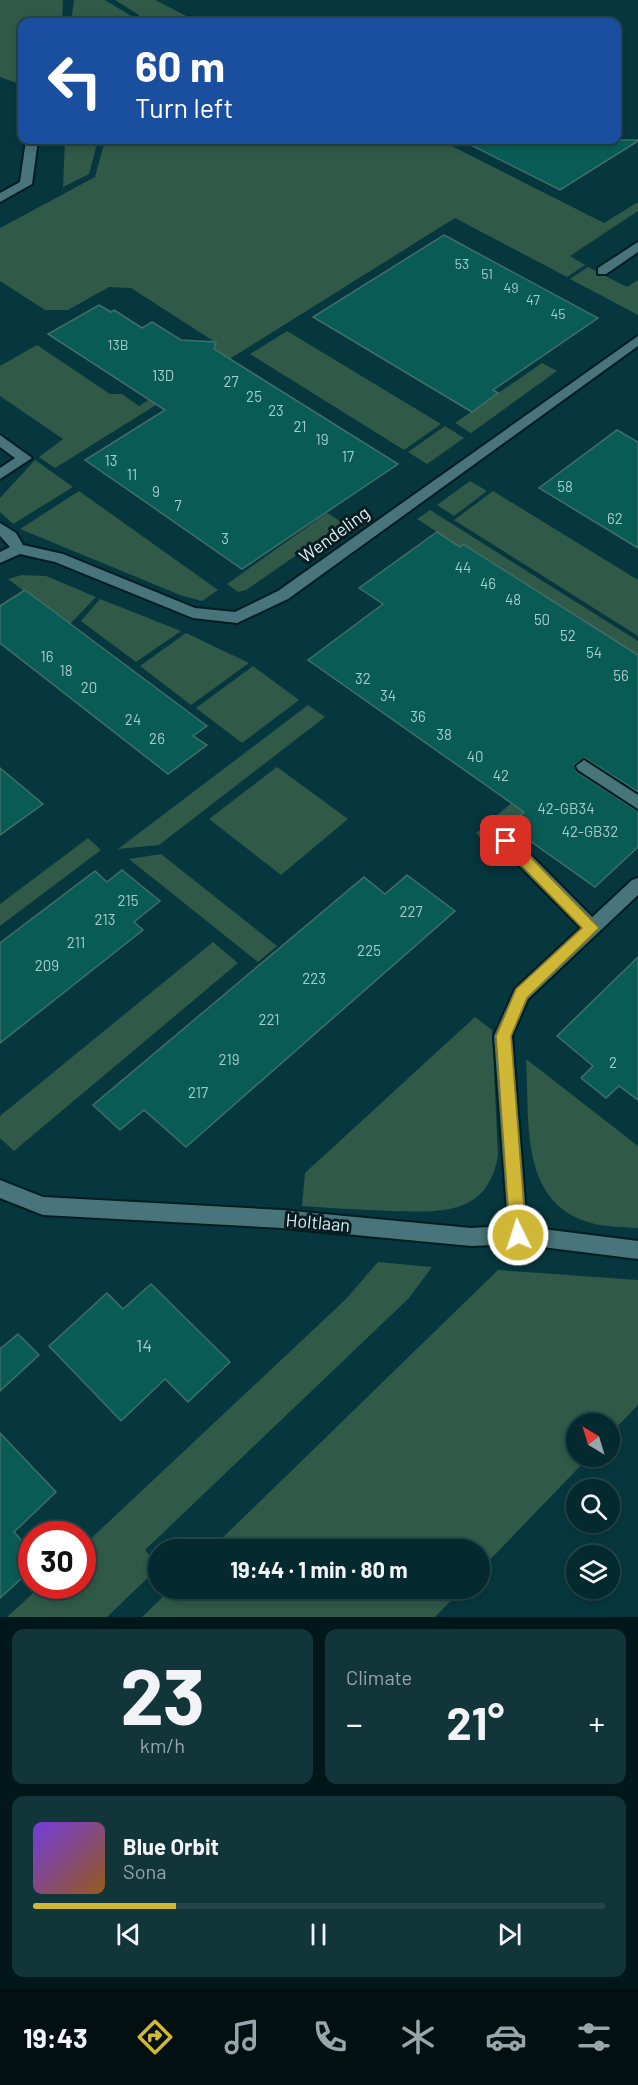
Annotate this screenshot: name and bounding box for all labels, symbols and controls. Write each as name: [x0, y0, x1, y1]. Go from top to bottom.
text: 60 m: [135, 40, 225, 90]
icon: left: [36, 42, 114, 120]
text: Turn left: [135, 91, 233, 123]
house number: 53: [455, 255, 469, 272]
house number: 51: [481, 265, 493, 282]
house number: 49: [503, 279, 519, 296]
house number: 47: [526, 291, 540, 308]
house number: 45: [551, 305, 565, 322]
house number: 13B: [108, 336, 128, 353]
house number: 13D: [152, 366, 174, 384]
house number: 27: [223, 372, 239, 390]
house number: 25: [246, 387, 262, 405]
house number: 23: [268, 401, 284, 419]
house number: 21: [293, 417, 307, 435]
house number: 19: [315, 430, 329, 448]
house number: 17: [342, 447, 354, 465]
house number: 13: [105, 451, 117, 469]
house number: 11: [127, 465, 137, 483]
house number: 58: [557, 477, 573, 495]
house number: 9: [152, 482, 160, 500]
house number: 7: [174, 496, 182, 514]
street label: Wendeling: [295, 501, 373, 567]
house number: 62: [607, 509, 623, 527]
house number: 3: [221, 529, 229, 547]
house number: 44: [455, 558, 471, 576]
house number: 46: [480, 574, 496, 592]
house number: 48: [505, 590, 521, 608]
house number: 50: [534, 610, 550, 628]
house number: 52: [560, 626, 576, 644]
house number: 54: [586, 643, 602, 661]
house number: 16: [41, 647, 53, 665]
house number: 18: [59, 661, 73, 679]
house number: 56: [613, 666, 629, 684]
house number: 32: [355, 669, 371, 687]
house number: 20: [81, 678, 97, 696]
house number: 34: [380, 686, 396, 704]
house number: 36: [410, 707, 426, 725]
house number: 24: [125, 710, 141, 728]
house number: 38: [436, 725, 452, 743]
house number: 26: [149, 729, 165, 747]
house number: 40: [467, 747, 483, 765]
house number: 42: [493, 766, 509, 784]
house number: 42-GB34: [538, 799, 594, 817]
pin: [480, 815, 531, 866]
house number: 42-GB32: [562, 822, 618, 840]
icon: arrive: [489, 824, 522, 857]
house number: 215: [118, 891, 138, 909]
house number: 227: [399, 902, 423, 920]
house number: 213: [95, 910, 115, 928]
house number: 211: [67, 933, 85, 951]
house number: 225: [357, 941, 381, 959]
house number: 209: [35, 956, 59, 974]
house number: 223: [302, 969, 326, 987]
house number: 221: [258, 1010, 280, 1028]
house number: 219: [219, 1050, 239, 1068]
house number: 2: [609, 1053, 617, 1071]
house number: 217: [188, 1083, 208, 1101]
position arrow: [486, 1203, 550, 1267]
street label: Holtlaan: [285, 1208, 351, 1236]
house number: 14: [136, 1334, 152, 1356]
north arrow: [566, 1413, 620, 1467]
map controls: [566, 1413, 620, 1599]
button: search: [566, 1479, 620, 1533]
speed limit sign: 30: [18, 1521, 96, 1599]
button: layers: [566, 1545, 620, 1599]
text: 19:44 · 1 min · 80 m: [230, 1556, 408, 1582]
text: 23: [120, 1647, 205, 1741]
text: Climate: [346, 1665, 412, 1689]
text: 21°: [447, 1695, 504, 1749]
text: −: [346, 1703, 363, 1743]
text: +: [589, 1703, 605, 1743]
text: km/h: [140, 1733, 185, 1757]
text: Blue Orbit: [123, 1833, 219, 1859]
text: Sona: [123, 1859, 167, 1883]
icon: previous: [112, 1918, 145, 1951]
icon: pause: [302, 1918, 335, 1951]
icon: next: [493, 1918, 526, 1951]
icon: directions: [134, 2016, 176, 2058]
icon: music: [221, 2016, 263, 2058]
icon: phone: [309, 2016, 351, 2058]
icon: climate: [397, 2016, 439, 2058]
icon: car: [485, 2016, 527, 2058]
icon: filters: [573, 2016, 615, 2058]
text: 19:43: [23, 2021, 88, 2053]

